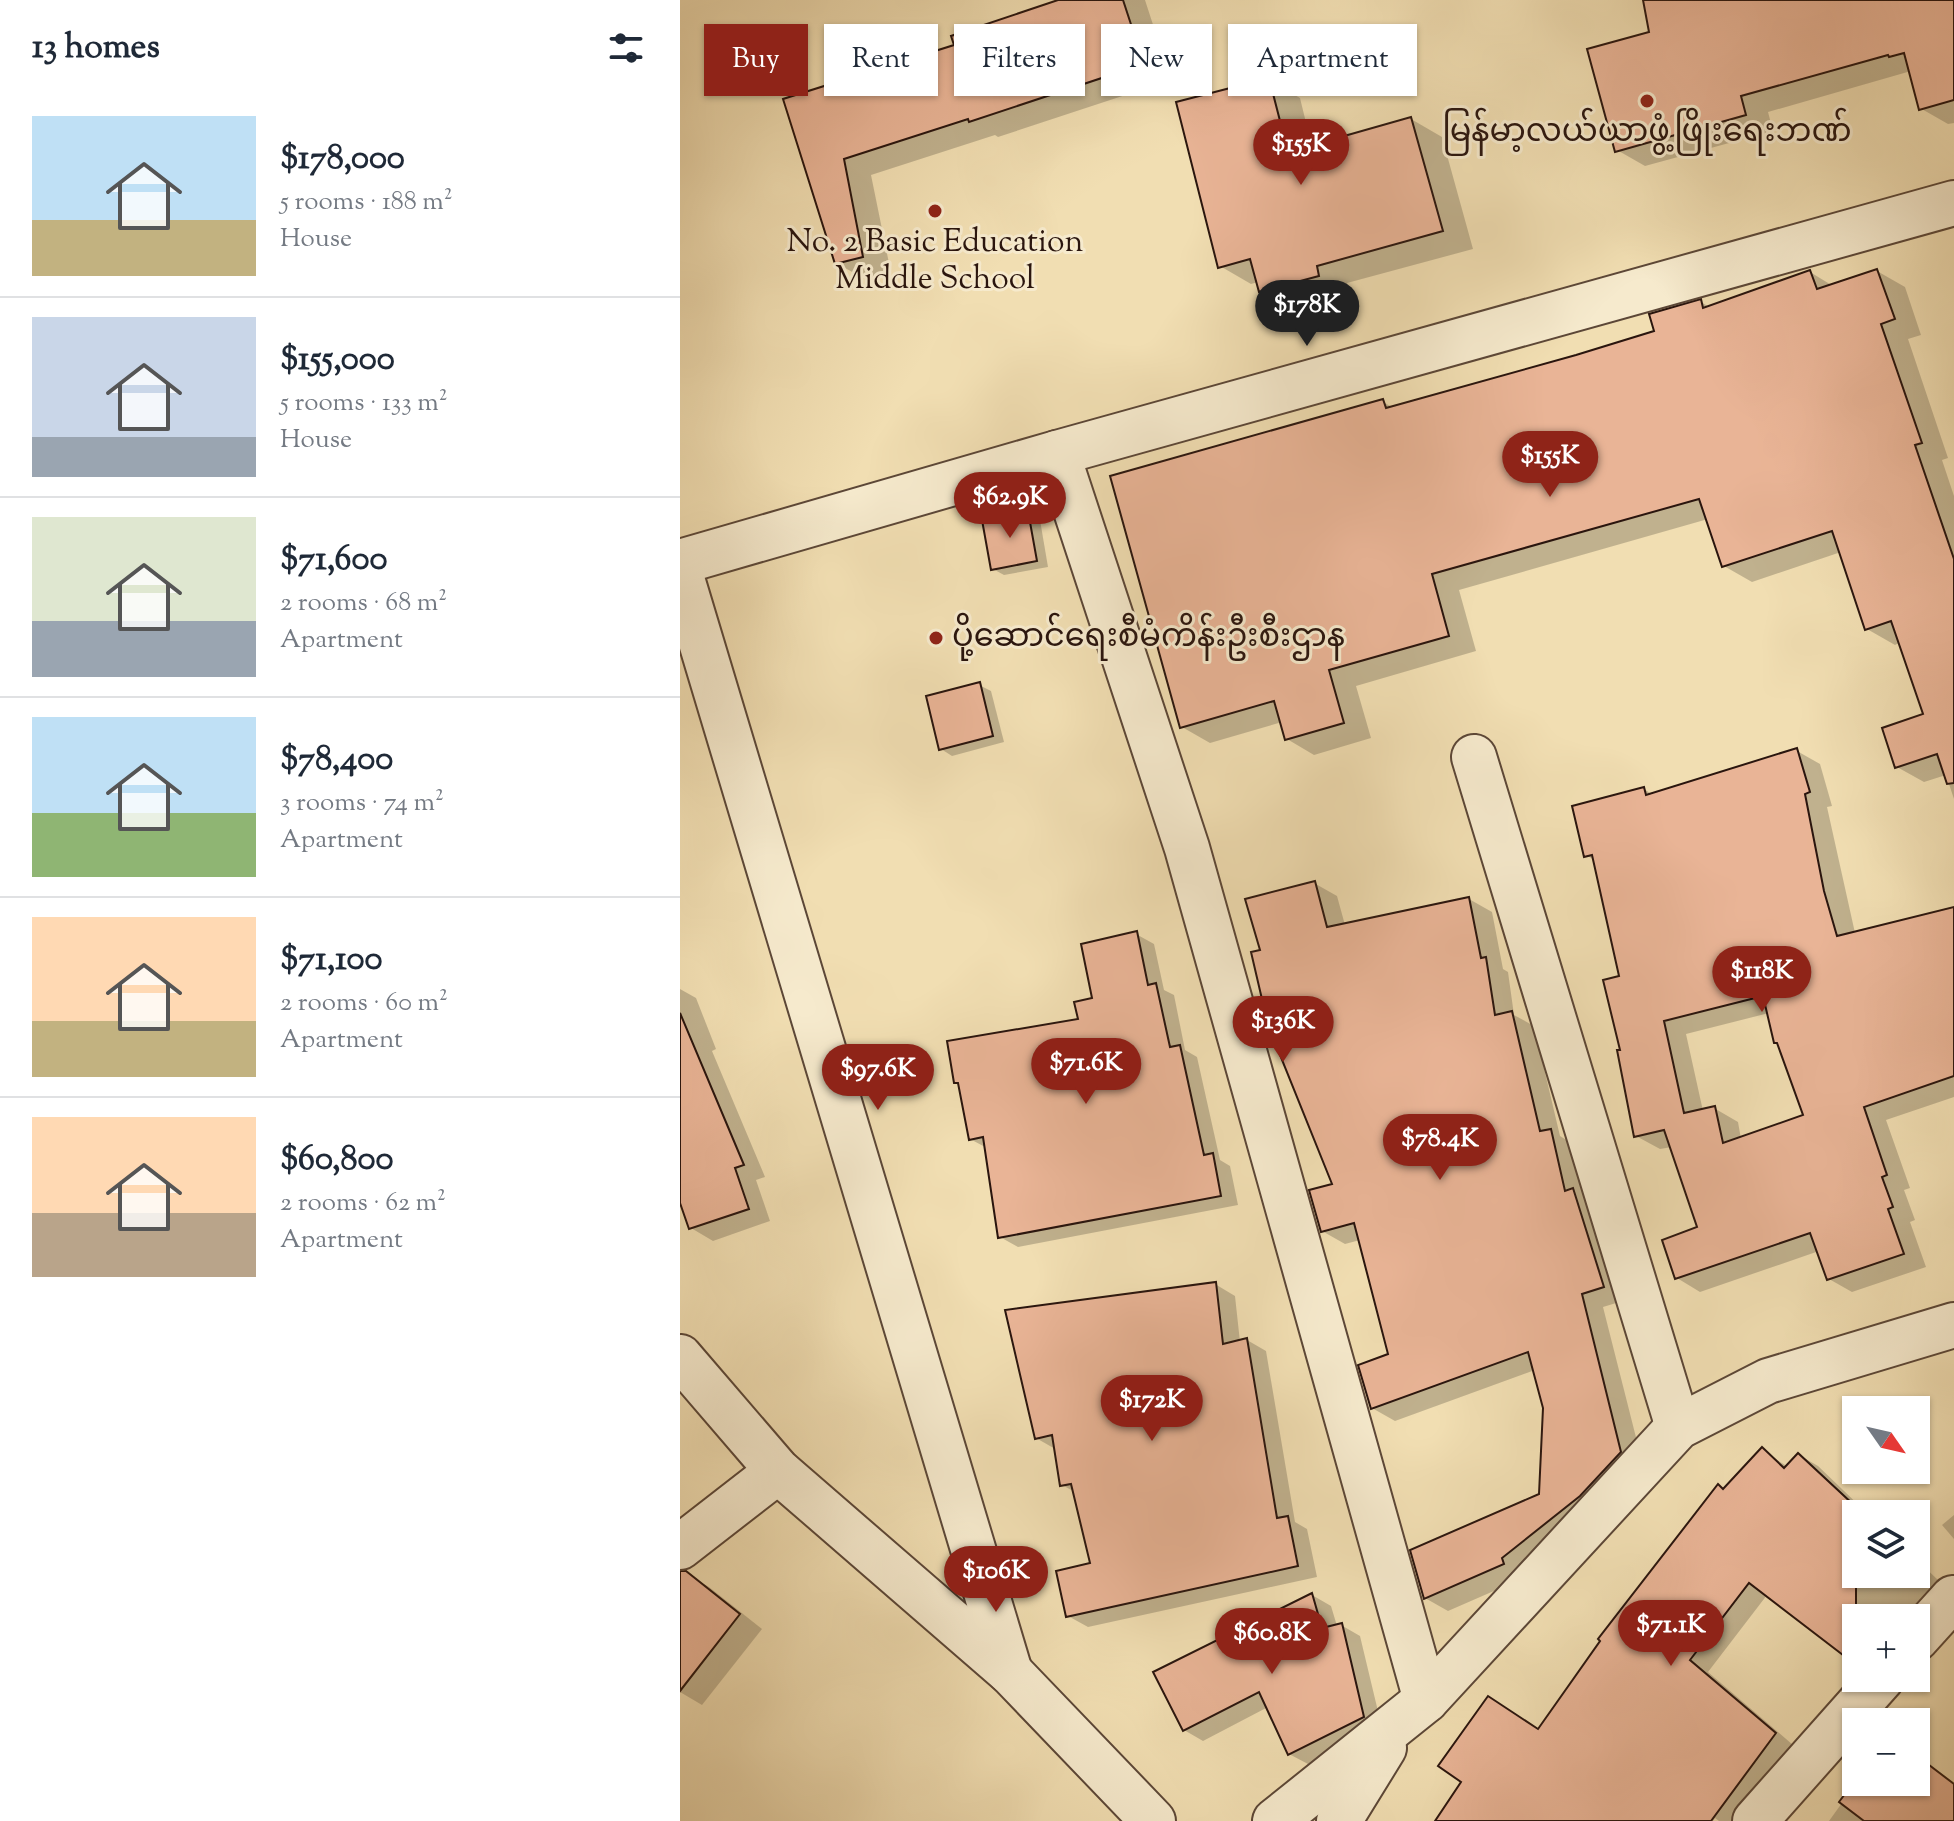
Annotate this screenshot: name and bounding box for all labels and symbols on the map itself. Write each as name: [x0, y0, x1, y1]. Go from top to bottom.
marker: မြန်မာ့လယ်ယာဖွံ့ဖြိုးရေးဘဏ်: [1638, 92, 1656, 110]
place label: မြန်မာ့လယ်ယာဖွံ့ဖြိုးရေးဘဏ်: [1442, 107, 1852, 156]
pin: $155K: [1245, 119, 1357, 187]
marker: No. 2 Basic Education Middle School: [926, 202, 944, 220]
place label: No. 2 Basic Education Middle School: [787, 220, 1083, 303]
pin: $178K: [1251, 280, 1363, 348]
pin: $155K: [1494, 431, 1606, 499]
pin: $62.9K: [945, 472, 1075, 540]
place label: ပို့ဆောင်ရေးစီမံကိန်းဦးစီးဌာန: [952, 612, 1345, 661]
marker: ပို့ဆောင်ရေးစီမံကိန်းဦးစီးဌာန: [927, 629, 945, 647]
pin: $118K: [1706, 946, 1818, 1014]
pin: $136K: [1227, 996, 1339, 1064]
pin: $71.6K: [1021, 1038, 1151, 1106]
pin: $97.6K: [813, 1044, 943, 1112]
pin: $78.4K: [1375, 1114, 1505, 1182]
pin: $172K: [1096, 1375, 1208, 1443]
north arrow: [1842, 1396, 1930, 1484]
pin: $106K: [940, 1546, 1052, 1614]
pin: $71.1K: [1606, 1600, 1736, 1668]
pin: $60.8K: [1207, 1608, 1337, 1676]

